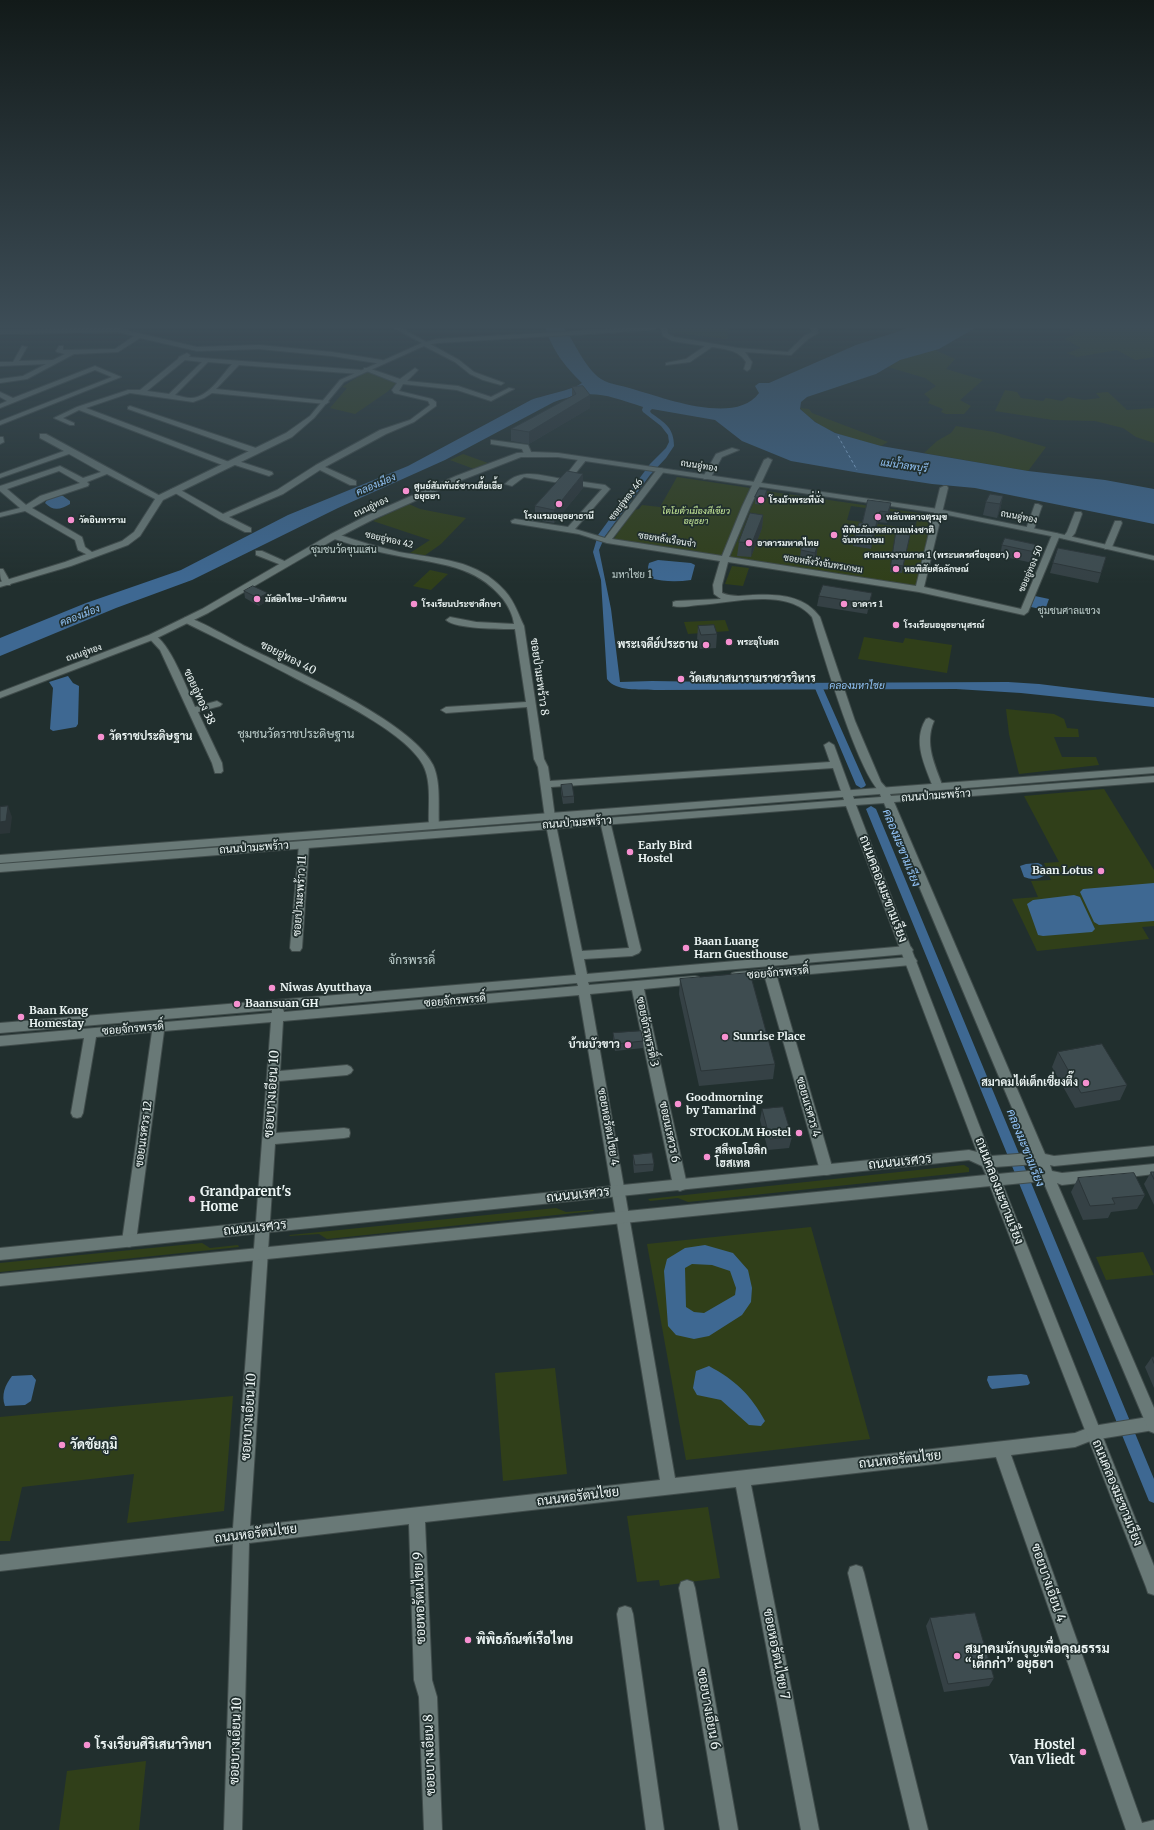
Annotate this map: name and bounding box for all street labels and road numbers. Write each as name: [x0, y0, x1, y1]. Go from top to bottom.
street label: ถนนอู่ทอง: [680, 458, 718, 474]
street label: ซอยอู่ทอง 46: [607, 477, 645, 523]
street label: ถนนอู่ทอง: [352, 494, 390, 520]
street label: ถนนอู่ทอง: [1000, 508, 1038, 526]
street label: ซอยอู่ทอง 42: [364, 529, 414, 551]
street label: ซอยหลังเรือนจำ: [637, 530, 697, 550]
street label: ซอยอู่ทอง 50: [1016, 544, 1046, 594]
street label: ซอยหลังวังจันทรเกษม: [783, 552, 863, 576]
street label: ซอยป่ามะพร้าว 8: [527, 637, 551, 717]
street label: ซอยอู่ทอง 40: [258, 638, 318, 678]
street label: ถนนอู่ทอง: [65, 642, 103, 664]
street label: ซอยอู่ทอง 38: [180, 667, 218, 727]
street label: ถนนป่ามะพร้าว: [901, 787, 971, 805]
street label: ถนนป่ามะพร้าว: [542, 814, 612, 832]
street label: ถนนคลองมะขามเรียง: [855, 833, 911, 945]
street label: ถนนป่ามะพร้าว: [219, 839, 289, 857]
street label: ซอยป่ามะพร้าว 11: [291, 855, 309, 937]
street label: ซอยจักรพรรดิ์: [746, 964, 810, 982]
street label: ซอยจักรพรรดิ์: [423, 992, 487, 1010]
street label: ซอยจักรพรรดิ์ 3: [633, 996, 661, 1068]
street label: ซอยจักรพรรดิ์: [101, 1020, 165, 1038]
street label: ซอยบางเอียน 10: [261, 1050, 283, 1138]
street label: ซอยนเรศวร 4: [793, 1075, 823, 1139]
street label: ซอยหอรัตนไชย 4: [595, 1087, 621, 1167]
street label: ซอยนเรศวร 12: [133, 1100, 155, 1168]
street label: ซอยนเรศวร 6: [656, 1100, 682, 1164]
street label: ถนนคลองมะขามเรียง: [971, 1135, 1027, 1247]
street label: ถนนนเรศวร: [868, 1151, 932, 1173]
street label: ถนนนเรศวร: [546, 1184, 610, 1206]
street label: ถนนนเรศวร: [223, 1217, 287, 1239]
street label: ซอยบางเอียน 10: [238, 1373, 260, 1461]
street label: ถนนคลองมะขามเรียง: [1088, 1437, 1146, 1549]
street label: ถนนหอรัตนไชย: [858, 1448, 942, 1472]
street label: ถนนหอรัตนไชย: [536, 1484, 620, 1510]
street label: ถนนหอรัตนไชย: [214, 1521, 298, 1547]
street label: ซอยบางเอียน 4: [1027, 1542, 1069, 1624]
street label: ซอยหอรัตนไชย 9: [411, 1551, 429, 1645]
street label: ซอยหอรัตนไชย 7: [760, 1607, 792, 1701]
street label: ซอยบางเอียน 6: [693, 1667, 723, 1751]
street label: ซอยบางเอียน 10: [227, 1697, 245, 1785]
street label: ซอยบางเอียน 8: [421, 1714, 439, 1796]

